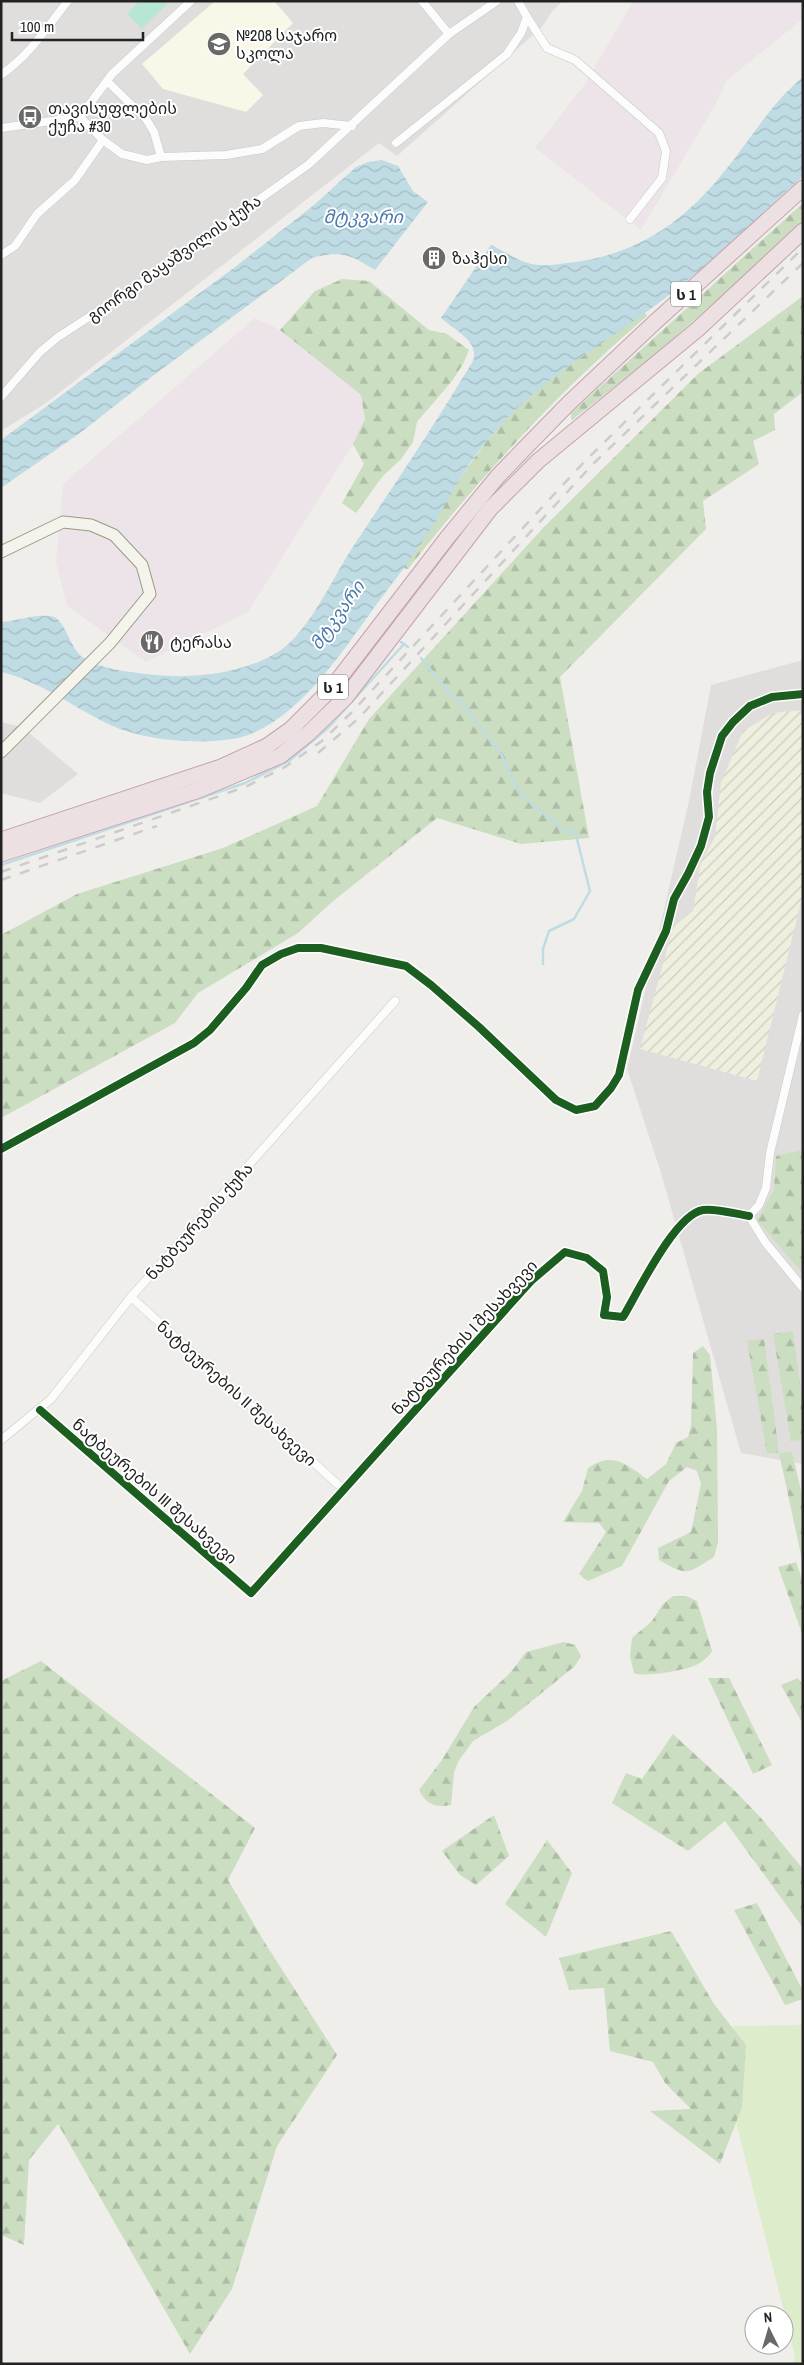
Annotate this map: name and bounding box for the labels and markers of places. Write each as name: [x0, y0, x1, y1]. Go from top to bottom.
place label: №208 საჯარო სკოლა: [236, 24, 337, 64]
school or university icon: №208 საჯარო სკოლა: [206, 31, 232, 57]
place label: თავისუფლების ქუჩა #30: [48, 97, 177, 137]
bus stop icon: თავისუფლების ქუჩა #30: [17, 104, 43, 130]
building icon: ზაჰესი: [421, 245, 447, 271]
place label: ზაჰესი: [452, 247, 508, 269]
restaurant icon: ტერასა: [139, 629, 165, 655]
place label: ტერასა: [170, 631, 232, 653]

